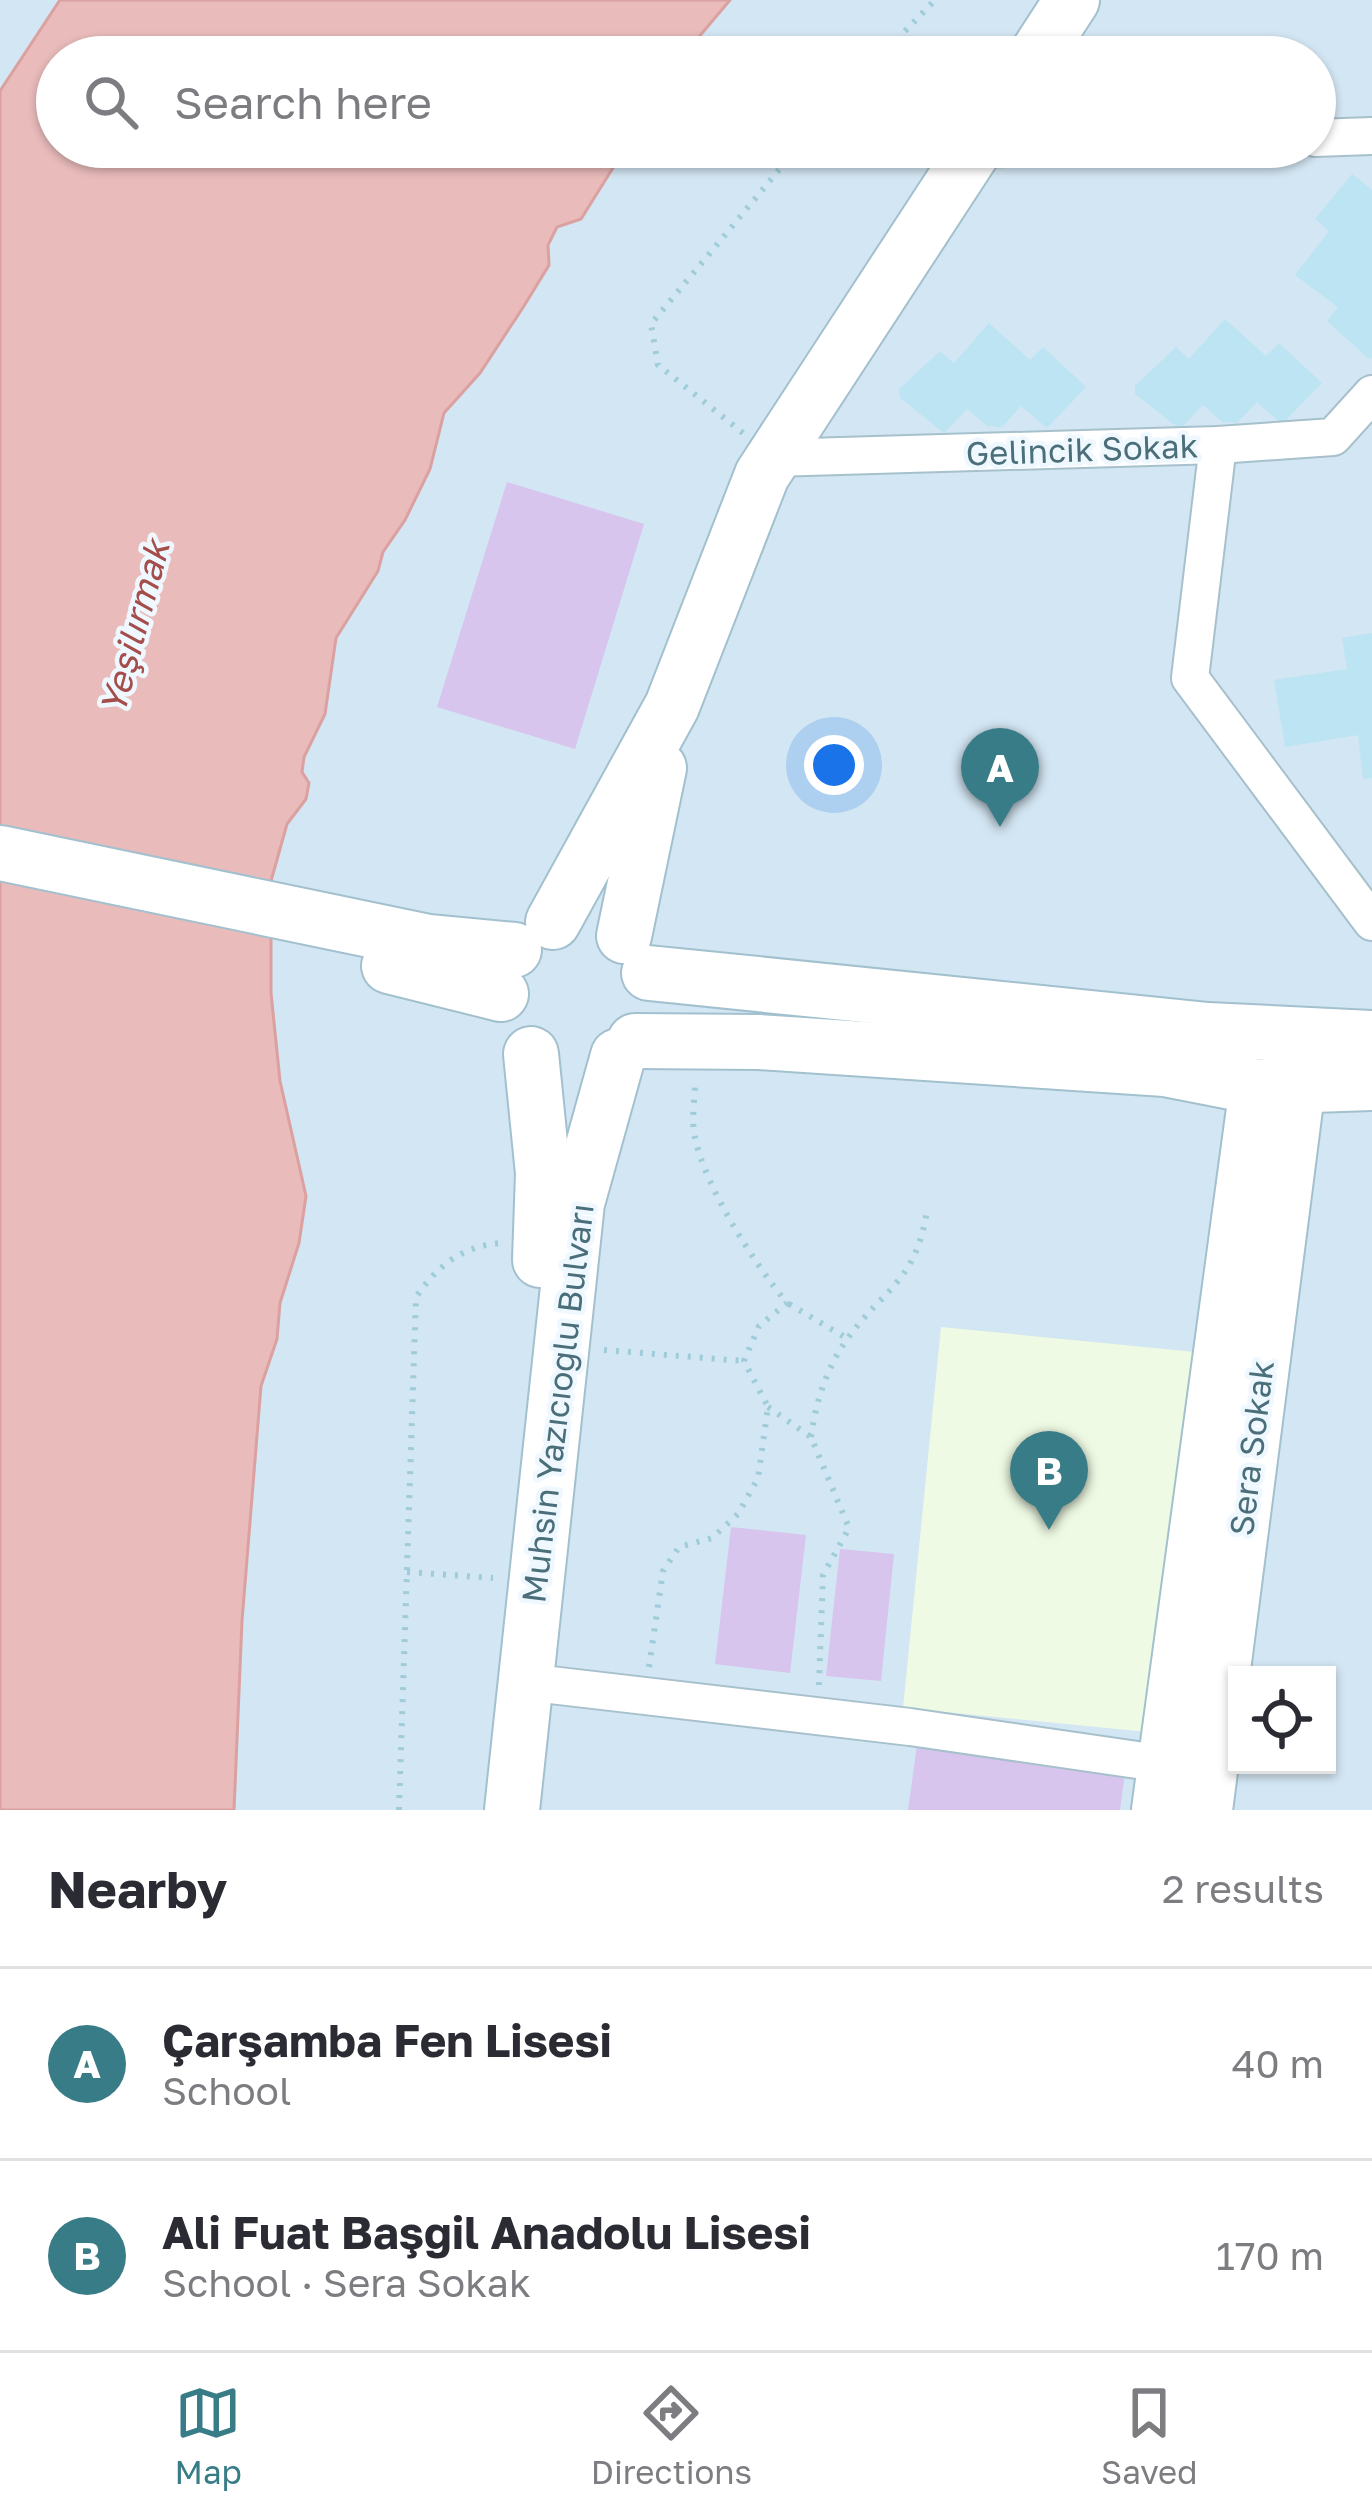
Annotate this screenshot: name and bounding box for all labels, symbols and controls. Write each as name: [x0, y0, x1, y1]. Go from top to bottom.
search box: [36, 36, 1336, 168]
icon: search: [78, 69, 144, 135]
text: Search here: [174, 75, 432, 129]
street label: Gelincik Sokak: [965, 425, 1199, 473]
water label: Yeşilırmak: [90, 532, 179, 718]
pin: A: [961, 728, 1039, 827]
your location: [804, 735, 864, 795]
street label: Muhsin Yazıcıoğlu Bulvarı: [513, 1201, 601, 1605]
street label: Sera Sokak: [1221, 1358, 1281, 1538]
pin: B: [1010, 1431, 1088, 1530]
map controls: [1228, 1666, 1336, 1774]
button: locate: [1228, 1666, 1336, 1774]
text: Nearby: [48, 1858, 227, 1919]
text: 2 results: [1162, 1865, 1324, 1912]
text: Çarşamba Fen Lisesi: [162, 2013, 612, 2067]
text: A: [73, 2040, 101, 2087]
text: 40 m: [1232, 2040, 1324, 2087]
text: School: [162, 2067, 291, 2114]
text: Ali Fuat Başgil Anadolu Lisesi: [162, 2205, 811, 2259]
text: B: [73, 2232, 101, 2279]
text: 170 m: [1216, 2232, 1324, 2279]
text: School · Sera Sokak: [162, 2259, 531, 2306]
tab: Map: [175, 2380, 242, 2491]
tab: Directions: [591, 2380, 752, 2491]
tab: Saved: [1101, 2380, 1197, 2491]

